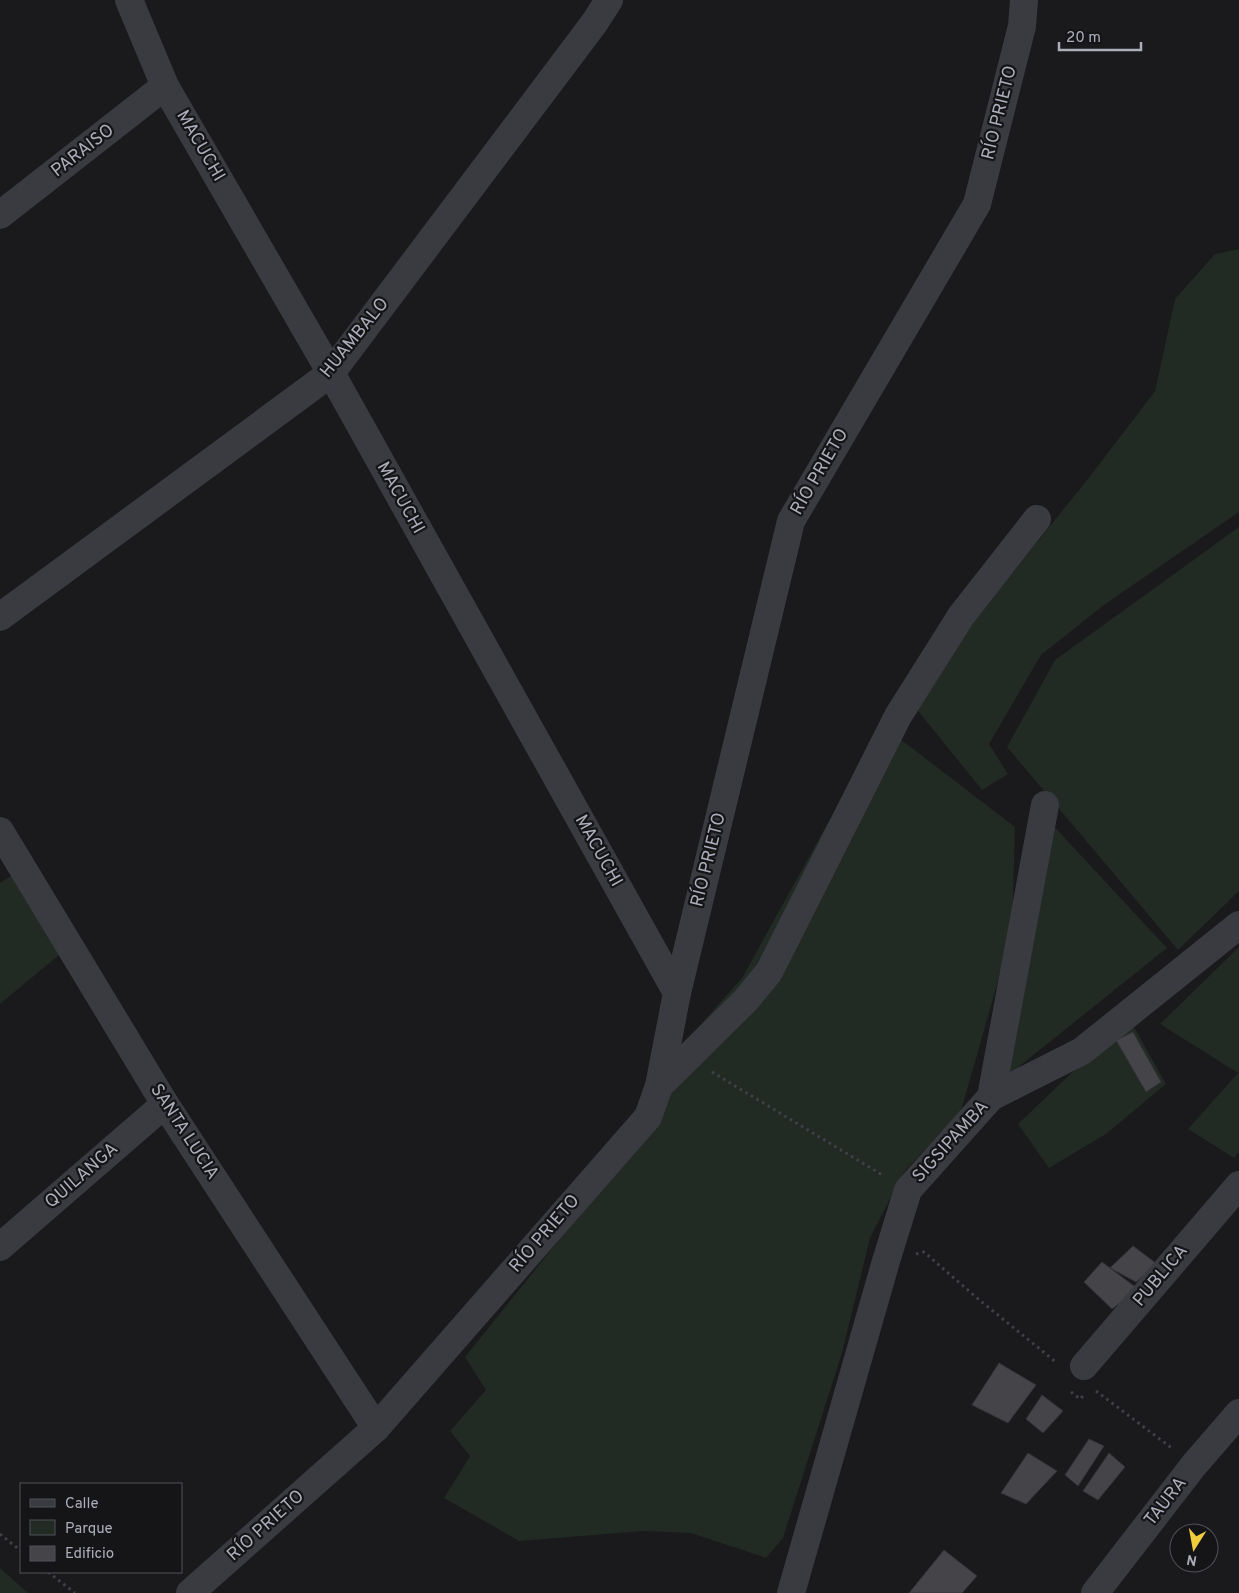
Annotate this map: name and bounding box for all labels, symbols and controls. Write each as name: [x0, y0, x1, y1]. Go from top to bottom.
scale bar: [1059, 20, 1142, 52]
text: 20 m: [1066, 29, 1101, 48]
street label: RÍO PRIETO: [975, 63, 1023, 163]
street label: MACUCHI: [170, 106, 230, 186]
street label: PARAISO: [47, 119, 119, 183]
street label: HUAMBALO: [316, 293, 394, 383]
street label: RÍO PRIETO: [784, 424, 854, 519]
street label: MACUCHI: [371, 458, 429, 538]
street label: RÍO PRIETO: [684, 810, 732, 910]
street label: MACUCHI: [569, 811, 627, 891]
street label: SANTA LUCIA: [144, 1080, 224, 1184]
street label: SIGSIPAMBA: [908, 1096, 994, 1188]
street label: QUILANGA: [41, 1138, 123, 1214]
street label: RÍO PRIETO: [503, 1189, 585, 1278]
street label: PUBLICA: [1128, 1240, 1194, 1312]
street label: TAURA: [1140, 1473, 1192, 1531]
legend: [20, 1483, 182, 1573]
street label: RÍO PRIETO: [221, 1484, 309, 1567]
text: Calle: [65, 1495, 99, 1514]
text: Parque: [65, 1520, 113, 1539]
north arrow: [1169, 1523, 1219, 1573]
text: Edificio: [65, 1545, 114, 1564]
text: N: [1185, 1550, 1198, 1569]

